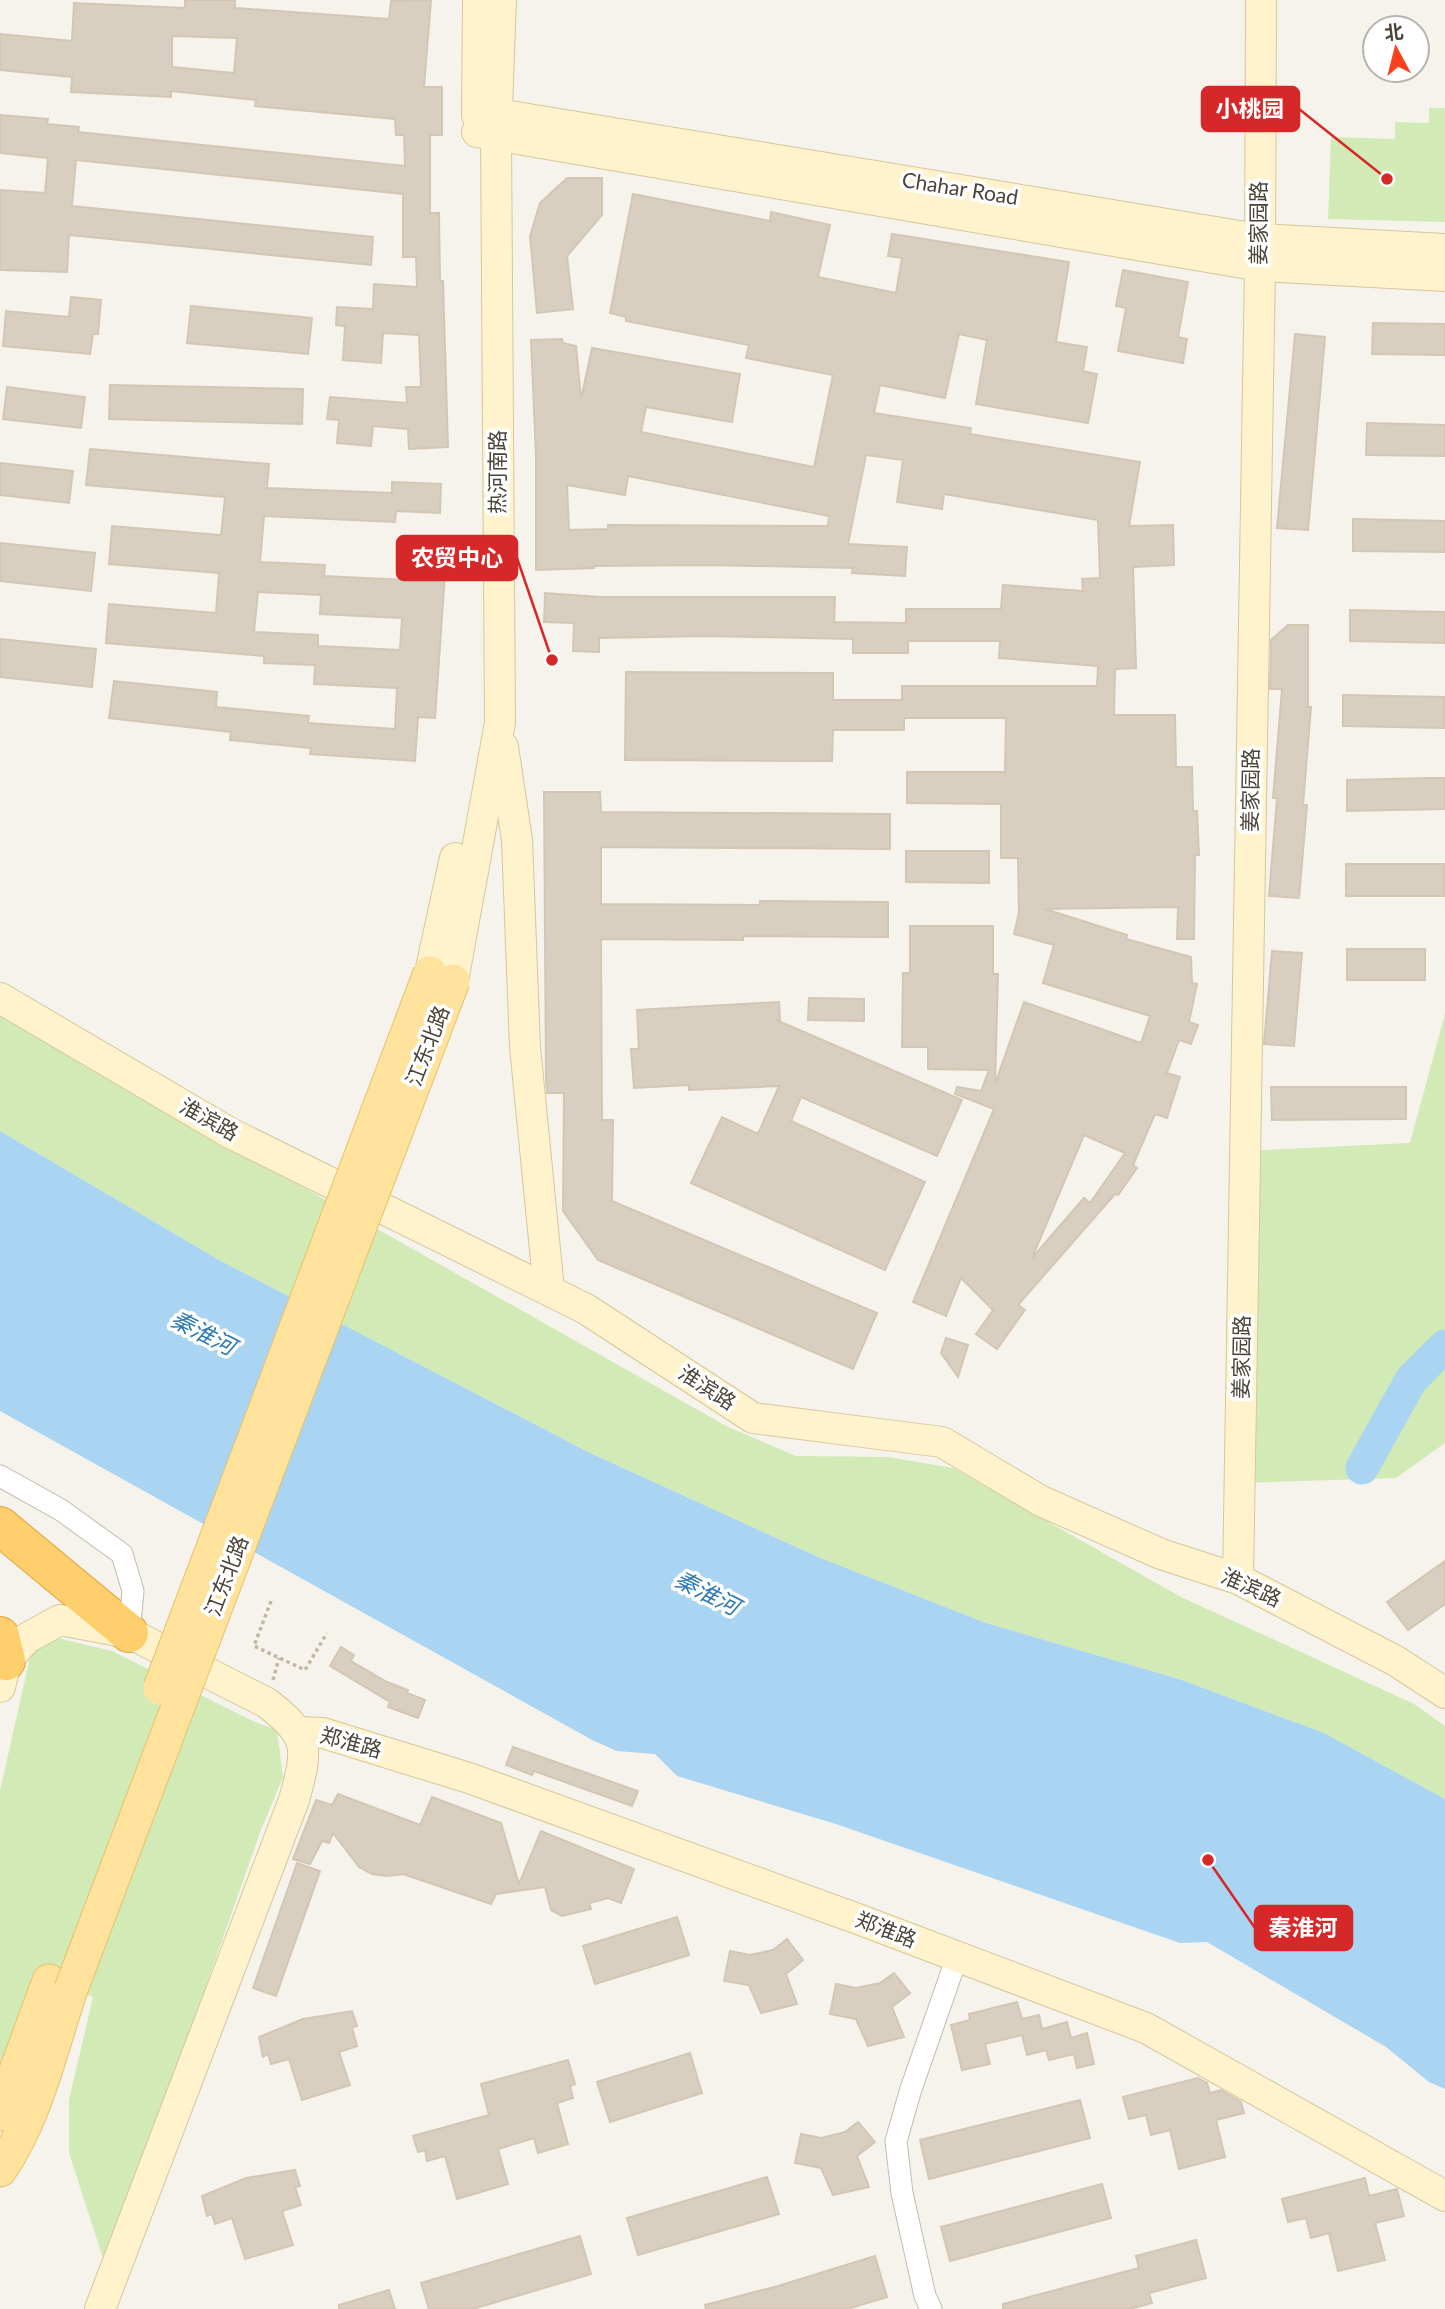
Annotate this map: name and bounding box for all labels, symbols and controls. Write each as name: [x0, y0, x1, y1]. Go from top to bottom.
north arrow: [1361, 14, 1431, 84]
text: 北: [1383, 19, 1405, 44]
callout: 小桃园: [1202, 87, 1299, 131]
text: 小桃园: [1216, 94, 1285, 122]
street label: Chahar Road: [900, 166, 1020, 209]
street label: 姜家园路: [1245, 181, 1270, 265]
street label: 热河南路: [484, 430, 509, 514]
callout: 农贸中心: [397, 536, 517, 580]
text: 农贸中心: [411, 543, 503, 571]
street label: 姜家园路: [1236, 748, 1263, 832]
street label: 江东北路: [400, 1002, 453, 1089]
street label: 淮滨路: [176, 1092, 243, 1145]
water label: 秦淮河: [166, 1304, 244, 1362]
street label: 姜家园路: [1227, 1315, 1254, 1399]
street label: 淮滨路: [675, 1359, 741, 1414]
street label: 江东北路: [199, 1532, 252, 1619]
street label: 淮滨路: [1218, 1562, 1285, 1611]
water label: 秦淮河: [670, 1564, 748, 1622]
street label: 郑淮路: [318, 1721, 385, 1762]
street label: 郑淮路: [853, 1906, 920, 1952]
callout: 秦淮河: [1255, 1906, 1352, 1950]
text: 秦淮河: [1269, 1913, 1338, 1941]

